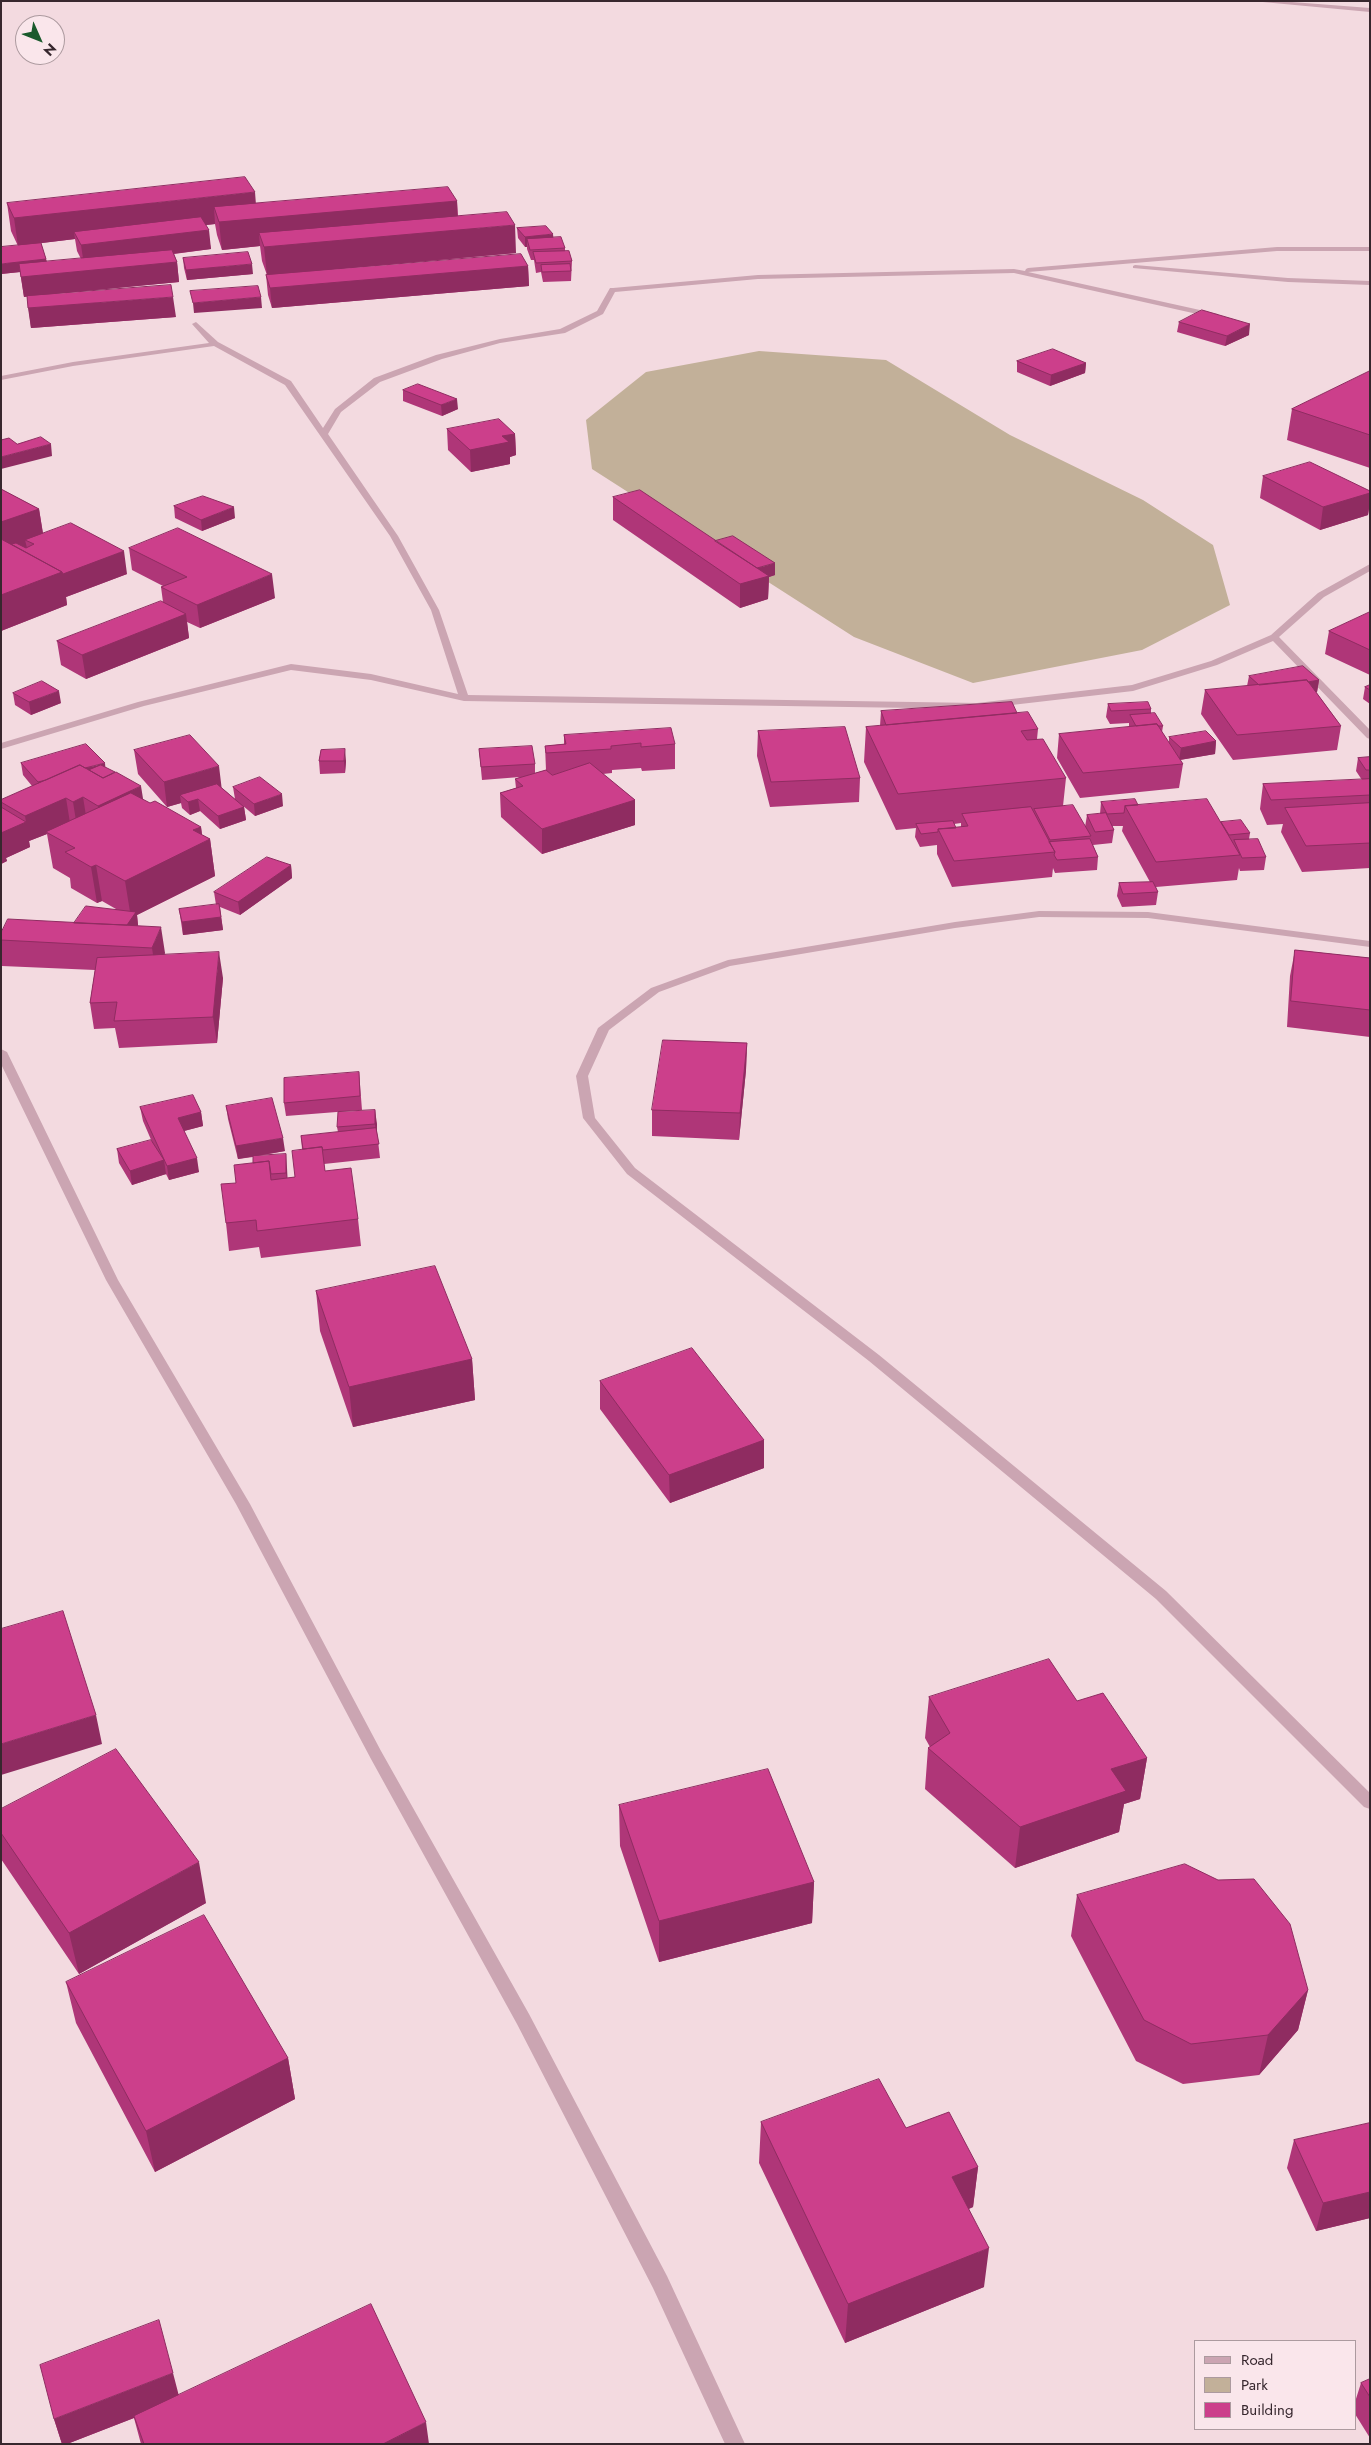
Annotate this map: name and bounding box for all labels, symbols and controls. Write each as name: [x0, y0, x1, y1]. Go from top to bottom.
north arrow: [15, 15, 65, 65]
text: N: [39, 39, 61, 61]
legend: [1194, 2340, 1356, 2430]
text: Road: [1241, 2349, 1273, 2371]
text: Park: [1241, 2374, 1268, 2396]
text: Building: [1241, 2399, 1293, 2421]

